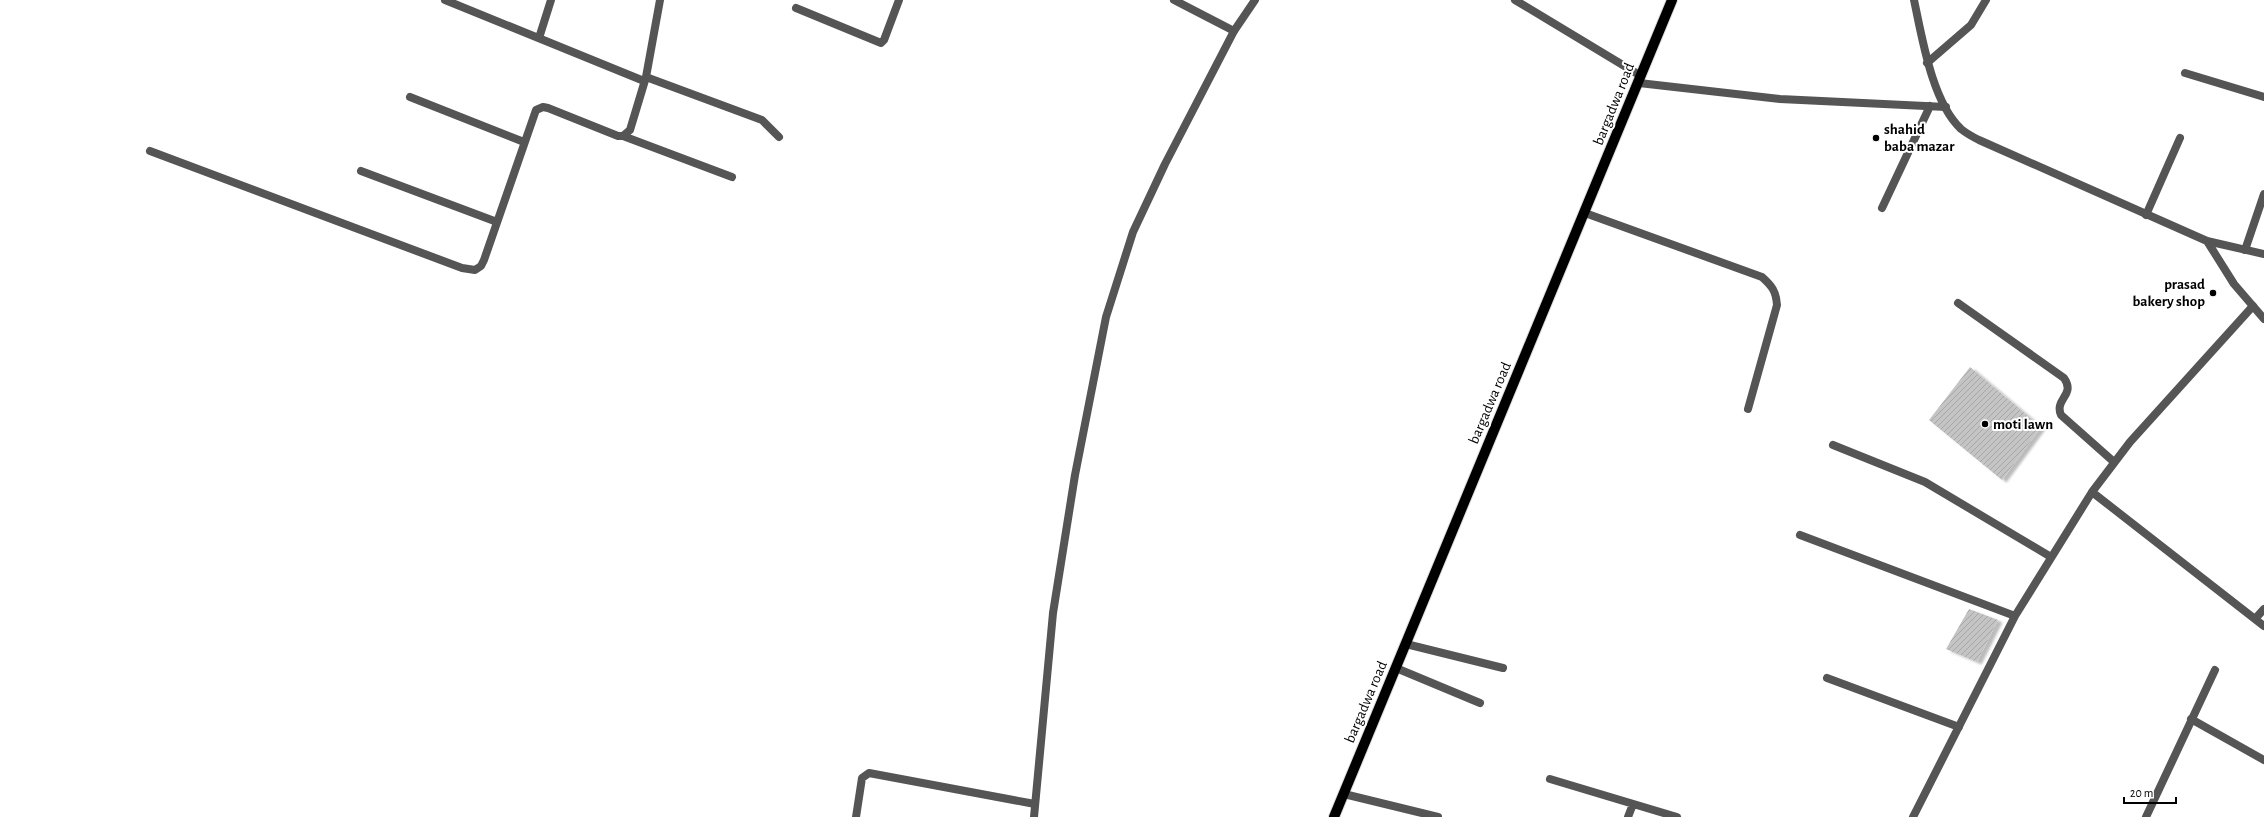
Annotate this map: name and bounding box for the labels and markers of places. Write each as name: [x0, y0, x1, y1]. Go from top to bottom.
place label: shahid baba mazar: [1884, 122, 1955, 154]
marker: shahid baba mazar: [1871, 133, 1881, 143]
place label: prasad bakery shop: [2132, 277, 2205, 309]
marker: prasad bakery shop: [2208, 288, 2218, 298]
place label: moti lawn: [1993, 417, 2053, 432]
marker: moti lawn: [1980, 419, 1990, 429]

